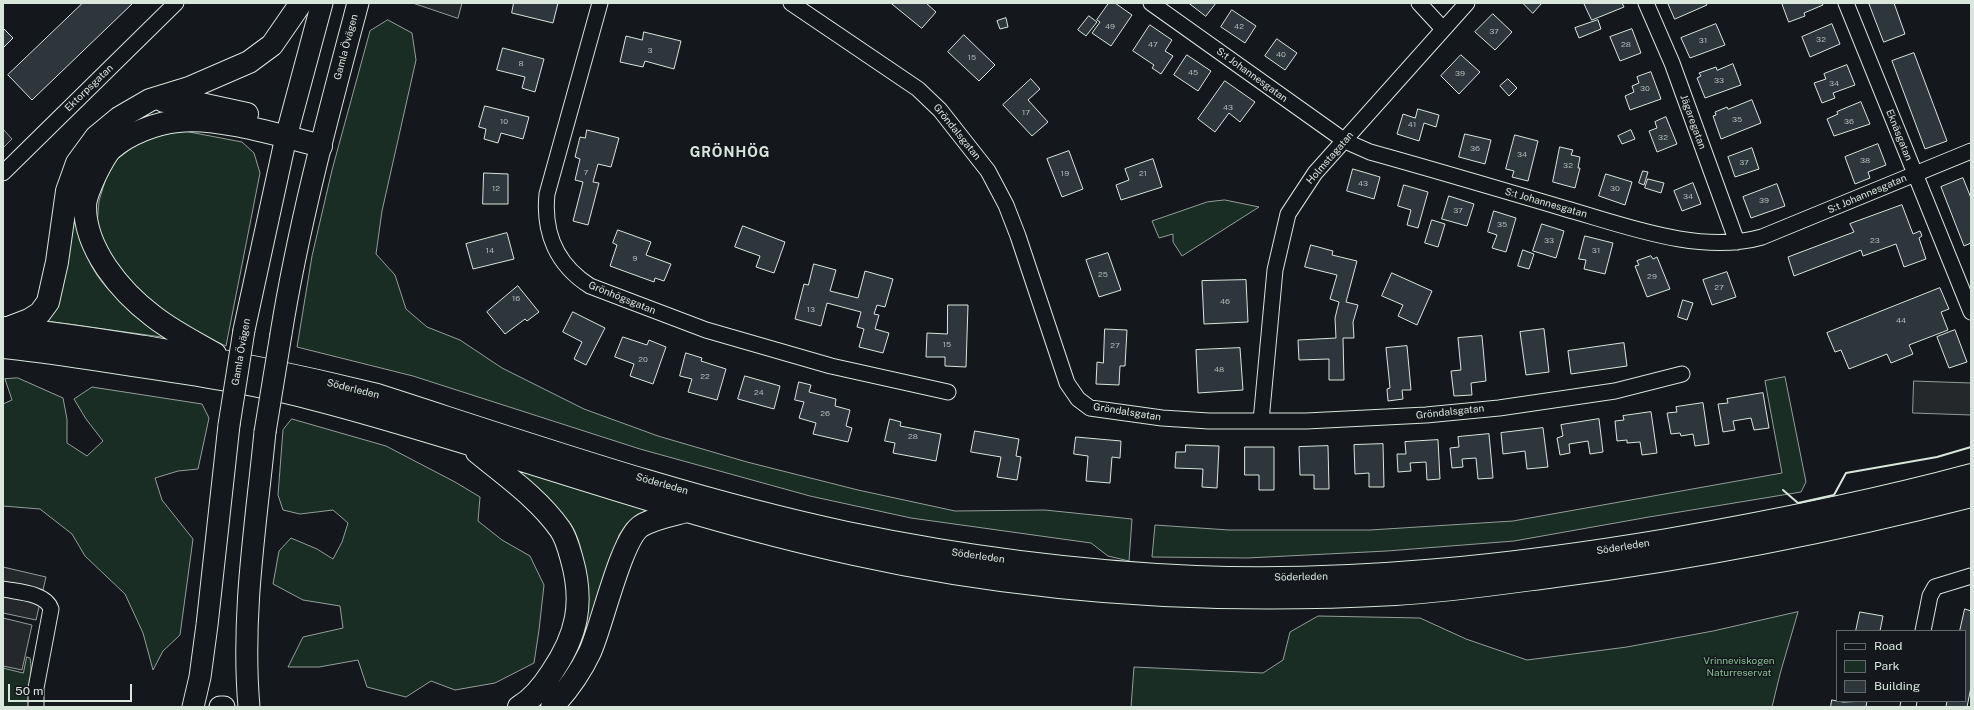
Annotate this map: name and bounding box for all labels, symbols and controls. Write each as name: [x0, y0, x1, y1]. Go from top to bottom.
street label: Gamla Övägen: [331, 13, 361, 81]
house number: 49: [1105, 22, 1115, 32]
house number: 42: [1234, 22, 1244, 32]
house number: 37: [1489, 27, 1499, 37]
house number: 32: [1816, 35, 1826, 45]
house number: 31: [1699, 36, 1707, 46]
house number: 47: [1148, 40, 1158, 50]
house number: 28: [1621, 40, 1631, 50]
street label: S:t Johannesgatan: [1214, 45, 1290, 105]
house number: 3: [647, 46, 653, 56]
house number: 40: [1276, 50, 1286, 60]
house number: 15: [968, 53, 976, 63]
house number: 8: [518, 59, 524, 69]
street label: Ektorpsgatan: [62, 62, 116, 114]
house number: 45: [1188, 68, 1198, 78]
house number: 39: [1455, 69, 1465, 79]
house number: 33: [1714, 76, 1724, 86]
house number: 34: [1829, 79, 1839, 89]
house number: 30: [1640, 84, 1650, 94]
street label: Jägaregatan: [1678, 93, 1708, 151]
street label: Gröndalsgatan: [931, 102, 983, 162]
house number: 43: [1223, 103, 1233, 113]
street label: Eknäsgatan: [1883, 107, 1915, 163]
house number: 17: [1022, 108, 1030, 118]
house number: 35: [1732, 115, 1742, 125]
house number: 10: [500, 117, 508, 127]
house number: 36: [1844, 117, 1854, 127]
house number: 41: [1408, 120, 1416, 130]
street label: Holmstagatan: [1304, 129, 1356, 187]
house number: 32: [1658, 133, 1668, 143]
house number: 36: [1470, 144, 1480, 154]
district label: GRÖNHÖG: [690, 145, 770, 161]
house number: 34: [1517, 150, 1527, 160]
house number: 38: [1860, 156, 1870, 166]
house number: 37: [1739, 158, 1749, 168]
house number: 32: [1563, 161, 1573, 171]
house number: 7: [584, 168, 588, 178]
house number: 19: [1061, 169, 1069, 179]
house number: 21: [1139, 169, 1147, 179]
street label: S:t Johannesgatan: [1826, 172, 1908, 216]
house number: 43: [1358, 179, 1368, 189]
house number: 12: [492, 184, 500, 194]
house number: 30: [1610, 184, 1620, 194]
street label: S:t Johannesgatan: [1504, 186, 1588, 220]
house number: 34: [1683, 192, 1693, 202]
house number: 39: [1759, 196, 1769, 206]
house number: 37: [1453, 206, 1463, 216]
house number: 35: [1497, 220, 1507, 230]
house number: 33: [1544, 236, 1554, 246]
house number: 23: [1870, 236, 1880, 246]
house number: 14: [486, 246, 494, 256]
house number: 31: [1592, 246, 1600, 256]
house number: 9: [633, 254, 637, 264]
house number: 25: [1098, 270, 1108, 280]
house number: 29: [1647, 272, 1657, 282]
street label: Grönhögsgatan: [587, 279, 657, 317]
house number: 27: [1714, 283, 1724, 293]
house number: 16: [512, 294, 520, 304]
house number: 46: [1220, 297, 1230, 307]
house number: 13: [807, 305, 815, 315]
house number: 44: [1896, 316, 1906, 326]
street label: Gamla Övägen: [229, 318, 253, 386]
house number: 15: [943, 340, 951, 350]
house number: 27: [1110, 341, 1120, 351]
house number: 20: [638, 355, 648, 365]
house number: 48: [1214, 365, 1224, 375]
house number: 22: [700, 372, 710, 382]
street label: Söderleden: [325, 377, 381, 401]
house number: 24: [754, 388, 764, 398]
street label: Gröndalsgatan: [1092, 401, 1162, 423]
street label: Gröndalsgatan: [1415, 402, 1485, 422]
house number: 26: [820, 409, 830, 419]
house number: 28: [908, 432, 918, 442]
street label: Söderleden: [635, 471, 689, 497]
street label: Söderleden: [1596, 537, 1650, 557]
street label: Söderleden: [951, 546, 1005, 566]
street label: Söderleden: [1274, 571, 1328, 583]
legend: [1836, 630, 1966, 702]
text: Road: [1874, 639, 1902, 653]
park label: Vrinneviskogen Naturreservat: [1703, 655, 1775, 678]
text: Park: [1874, 659, 1900, 673]
scale bar: [10, 676, 134, 702]
text: Building: [1874, 679, 1920, 693]
text: 50 m: [15, 684, 43, 698]

